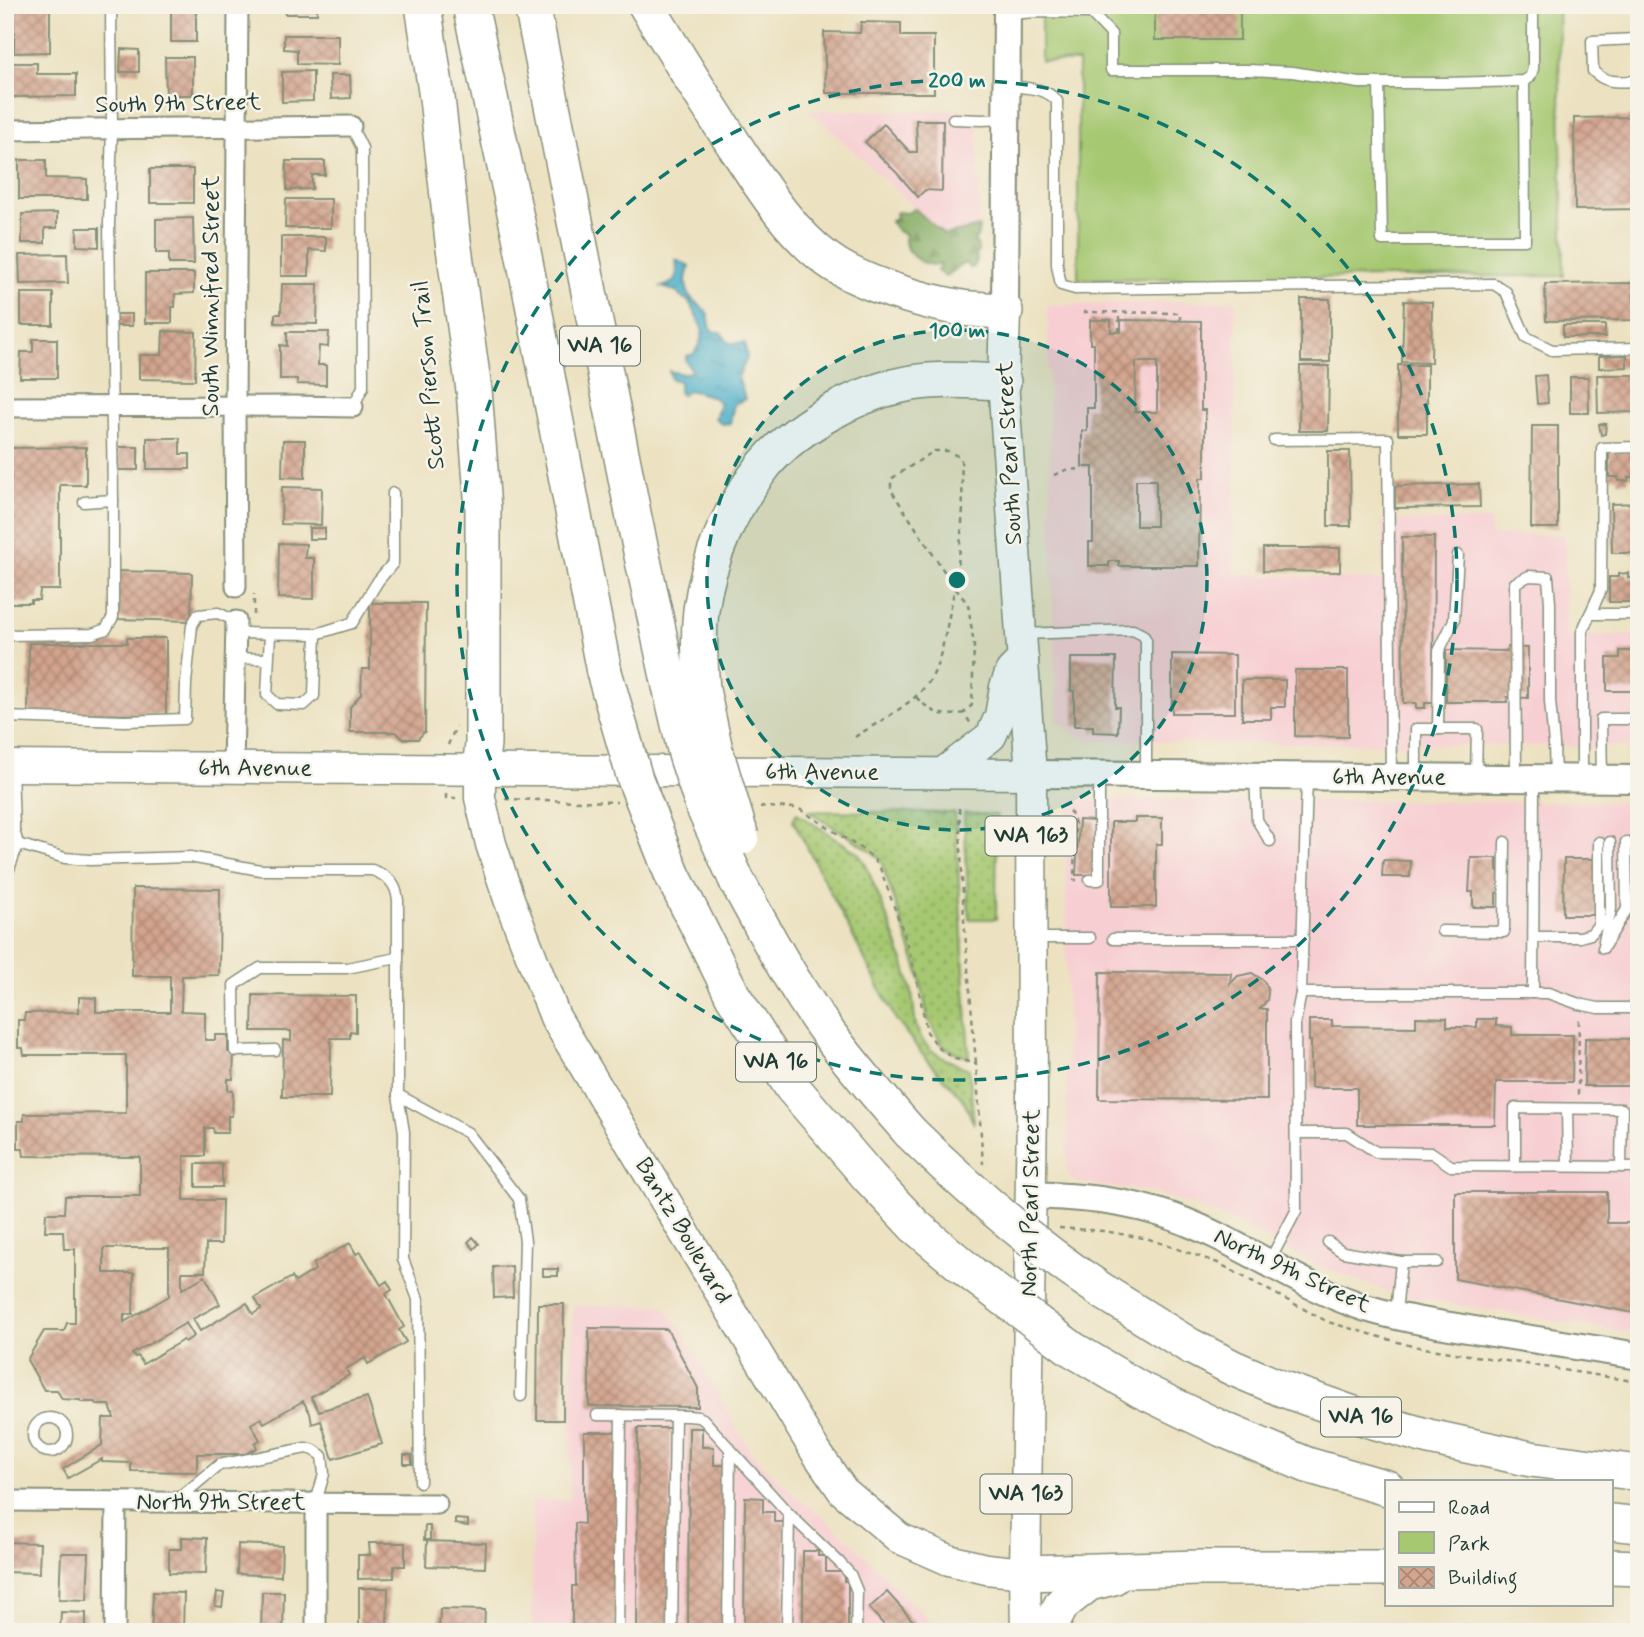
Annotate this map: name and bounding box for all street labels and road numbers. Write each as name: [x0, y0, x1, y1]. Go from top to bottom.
street label: South 9th Street: [95, 87, 261, 121]
street label: South Winnifred Street: [196, 176, 227, 416]
street label: Scott Pierson Trail: [405, 279, 453, 471]
road number: WA 16: [560, 326, 640, 366]
street label: South Pearl Street: [990, 360, 1030, 546]
street label: 6th Avenue: [198, 753, 312, 784]
street label: 6th Avenue: [765, 757, 879, 788]
street label: 6th Avenue: [1332, 762, 1446, 793]
road number: WA 163: [986, 816, 1076, 856]
road number: WA 16: [736, 1042, 816, 1082]
street label: North Pearl Street: [1014, 1109, 1048, 1297]
street label: Bantz Boulevard: [627, 1152, 739, 1310]
street label: North 9th Street: [1209, 1221, 1375, 1321]
road number: WA 16: [1321, 1398, 1401, 1436]
road number: WA 163: [981, 1474, 1072, 1513]
street label: North 9th Street: [136, 1487, 306, 1518]

